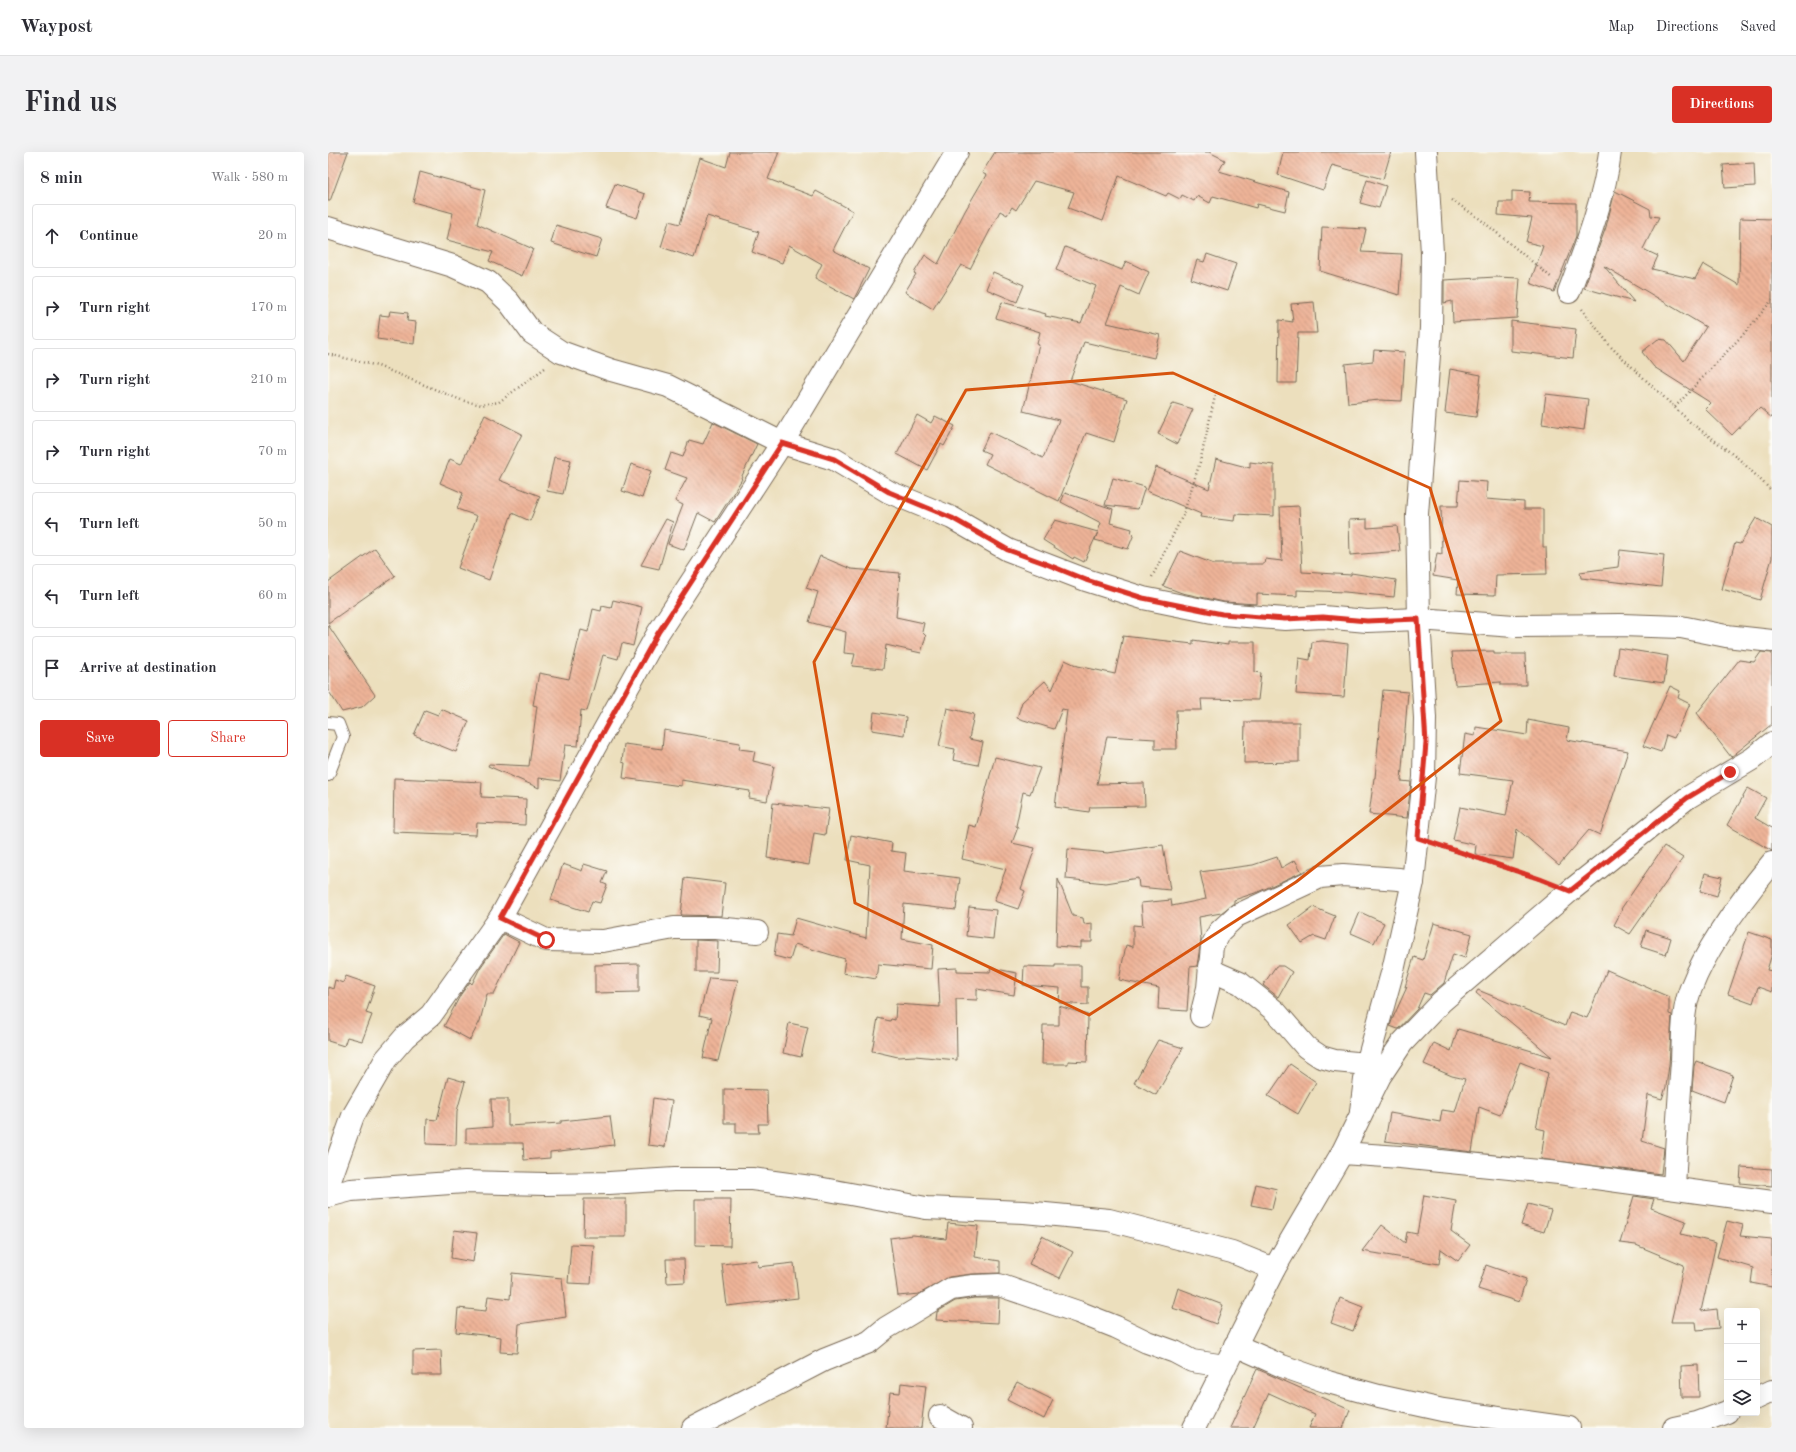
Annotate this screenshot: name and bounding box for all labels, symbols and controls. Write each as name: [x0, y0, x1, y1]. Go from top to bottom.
text: Waypost: [20, 18, 93, 37]
text: Map: [1608, 20, 1634, 34]
text: Directions: [1656, 20, 1718, 34]
text: Saved: [1740, 20, 1776, 34]
button: Directions: [1672, 86, 1772, 123]
text: Find us: [24, 90, 117, 118]
text: 8 min: [40, 170, 83, 187]
text: Walk · 580 m: [211, 171, 288, 184]
icon: ahead: [41, 225, 63, 247]
text: Continue: [79, 229, 138, 244]
text: 20 m: [258, 229, 287, 242]
icon: right: [41, 297, 63, 319]
text: Turn right: [79, 301, 150, 316]
text: 170 m: [250, 301, 287, 314]
icon: right: [41, 369, 63, 391]
text: Turn right: [79, 373, 150, 388]
text: 210 m: [250, 373, 287, 386]
icon: right: [41, 441, 63, 463]
text: Turn right: [79, 445, 150, 460]
text: 70 m: [258, 445, 287, 458]
icon: left: [41, 513, 63, 535]
text: Turn left: [79, 517, 139, 532]
text: 50 m: [258, 517, 287, 530]
icon: left: [41, 585, 63, 607]
text: Turn left: [79, 589, 139, 604]
text: 60 m: [258, 589, 287, 602]
icon: arrive: [41, 657, 63, 679]
text: Arrive at destination: [79, 661, 217, 676]
button: Save: [40, 720, 160, 757]
button: Share: [168, 720, 288, 757]
route end: [1721, 763, 1739, 781]
route start: [537, 931, 555, 949]
map controls: [1724, 1308, 1760, 1416]
button: +: [1724, 1308, 1760, 1344]
button: −: [1724, 1344, 1760, 1380]
button: layers: [1724, 1380, 1760, 1416]

